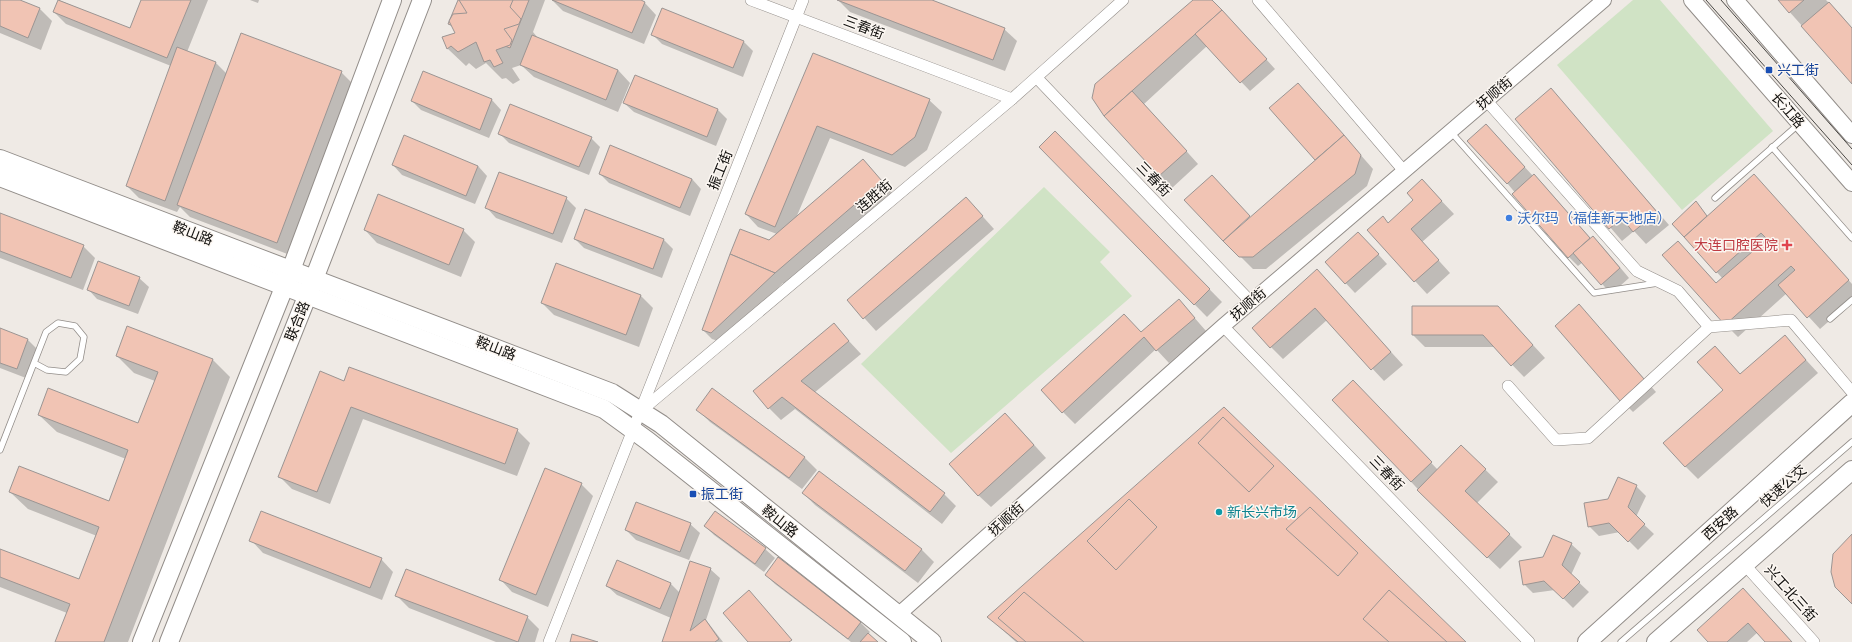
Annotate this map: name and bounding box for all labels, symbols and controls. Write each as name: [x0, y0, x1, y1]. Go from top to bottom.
street label: 三春街: [841, 12, 886, 43]
place label: 兴工街: [1777, 62, 1819, 79]
marker: 兴工街: [1764, 65, 1774, 75]
street label: 抚顺街: [1473, 73, 1516, 113]
street label: 长江路: [1767, 89, 1808, 132]
street label: 振工街: [705, 148, 736, 193]
street label: 三春街: [1133, 158, 1174, 200]
street label: 连胜街: [853, 176, 896, 216]
place label: 沃尔玛（福佳新天地店）: [1517, 210, 1671, 227]
marker: 沃尔玛（福佳新天地店）: [1504, 213, 1514, 223]
street label: 鞍山路: [170, 218, 215, 249]
place label: 大连口腔医院: [1694, 237, 1778, 254]
marker: 大连口腔医院: [1781, 239, 1793, 251]
street label: 抚顺街: [1227, 284, 1270, 324]
street label: 联合路: [282, 299, 313, 344]
street label: 鞍山路: [473, 333, 518, 364]
street label: 三春街: [1366, 452, 1407, 494]
street label: 快速公交: [1757, 462, 1810, 511]
place label: 振工街: [701, 486, 743, 503]
marker: 振工街: [688, 489, 698, 499]
street label: 抚顺街: [985, 499, 1028, 540]
street label: 鞍山路: [758, 502, 801, 541]
street label: 西安路: [1699, 503, 1742, 544]
place label: 新长兴市场: [1227, 504, 1297, 521]
marker: 新长兴市场: [1214, 507, 1224, 517]
street label: 兴工北三街: [1761, 562, 1820, 625]

